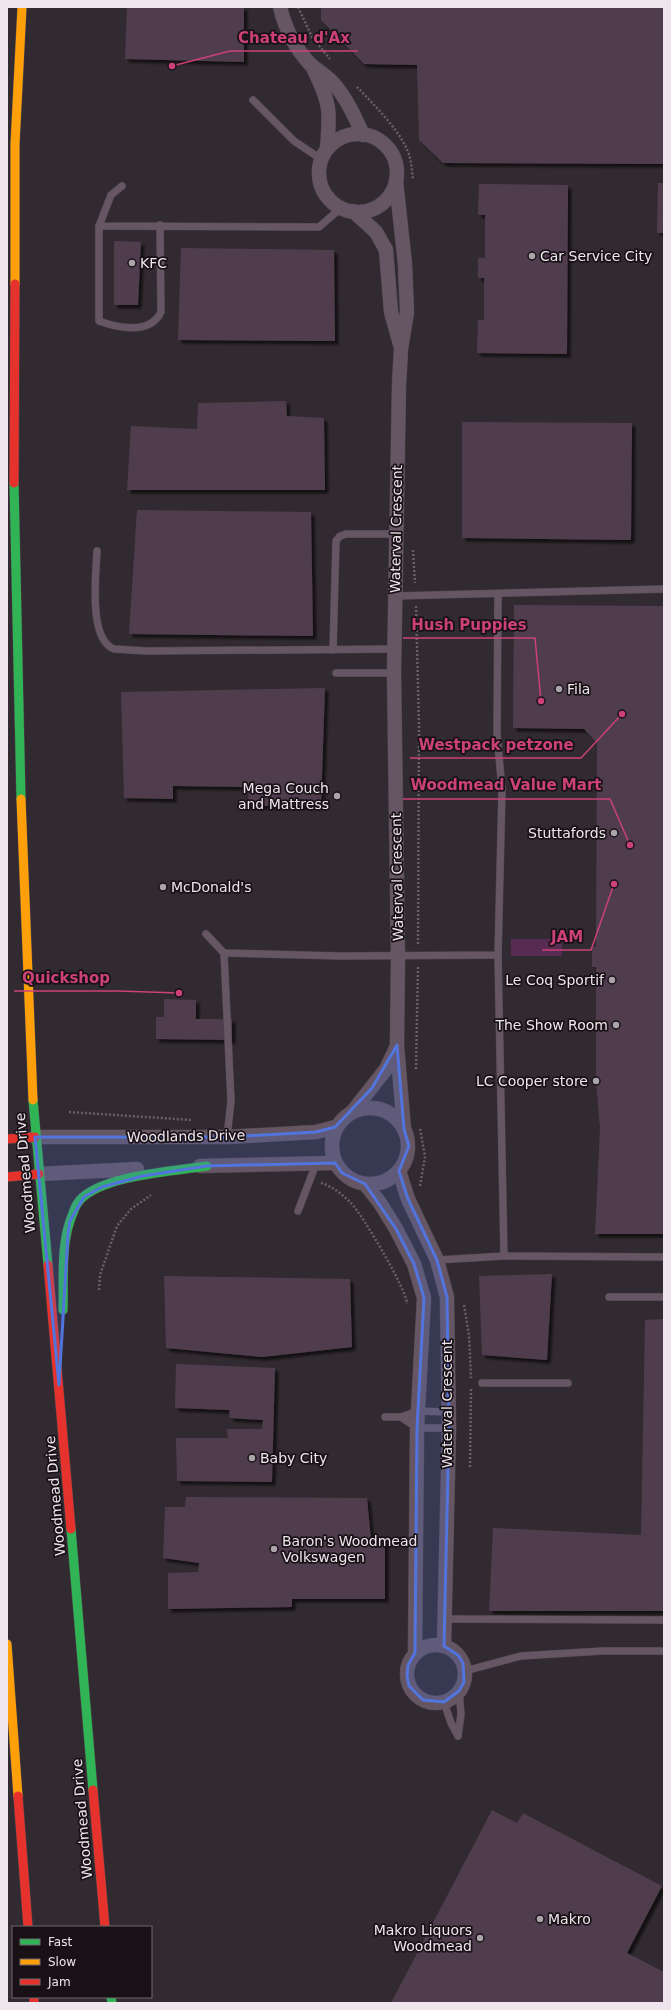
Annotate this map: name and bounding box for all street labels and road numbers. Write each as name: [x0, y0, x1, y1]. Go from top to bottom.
street label: Waterval Crescent: [387, 464, 405, 593]
street label: Waterval Crescent: [388, 812, 406, 941]
street label: Woodmead Drive: [12, 1112, 38, 1234]
street label: Woodlands Drive: [127, 1127, 245, 1145]
street label: Waterval Crescent: [439, 1339, 455, 1468]
street label: Woodmead Drive: [42, 1435, 68, 1557]
street label: Woodmead Drive: [69, 1758, 95, 1880]

